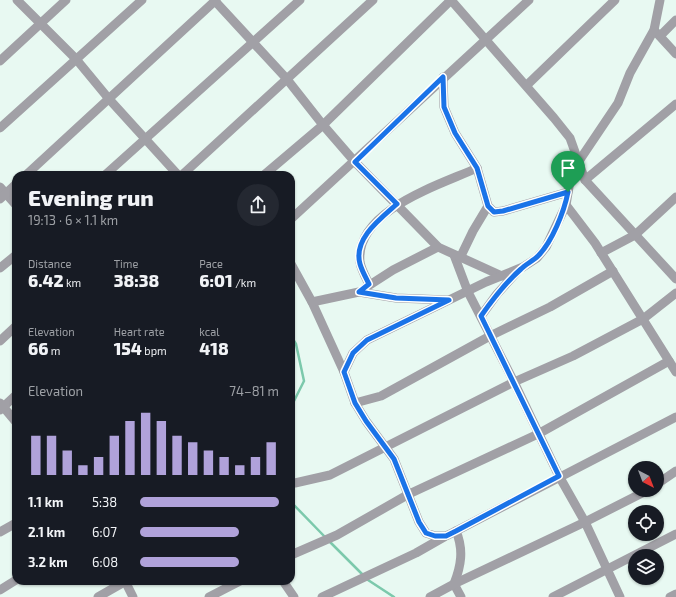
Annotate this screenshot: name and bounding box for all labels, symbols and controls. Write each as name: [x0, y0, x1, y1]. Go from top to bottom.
pin: [551, 151, 585, 192]
icon: arrive: [557, 157, 579, 179]
text: Evening run: [28, 184, 154, 210]
button: share: [237, 184, 279, 226]
text: 19:13 · 6 × 1.1 km: [28, 212, 118, 228]
text: Distance: [28, 257, 71, 270]
text: Time: [114, 257, 138, 270]
text: Pace: [199, 257, 223, 270]
text: 6.42: [28, 270, 64, 290]
text: 38:38: [114, 270, 159, 290]
text: 6:01: [199, 270, 233, 290]
text: km: [64, 276, 81, 289]
text: /km: [233, 276, 256, 289]
text: Elevation: [28, 325, 75, 338]
text: Heart rate: [114, 325, 165, 338]
text: kcal: [199, 325, 219, 338]
text: 66: [28, 338, 48, 358]
text: 154: [114, 338, 142, 358]
text: 418: [199, 338, 229, 358]
text: m: [48, 344, 61, 357]
text: bpm: [142, 344, 167, 357]
text: Elevation: [28, 383, 83, 399]
text: 74–81 m: [229, 383, 279, 399]
north arrow: [628, 461, 664, 497]
map controls: [628, 461, 664, 585]
text: 1.1 km: [28, 494, 63, 510]
text: 5:38: [92, 494, 117, 510]
button: locate: [628, 505, 664, 541]
text: 2.1 km: [28, 524, 65, 540]
text: 6:07: [92, 524, 117, 540]
button: layers: [628, 549, 664, 585]
text: 3.2 km: [28, 554, 68, 570]
text: 6:08: [92, 554, 118, 570]

